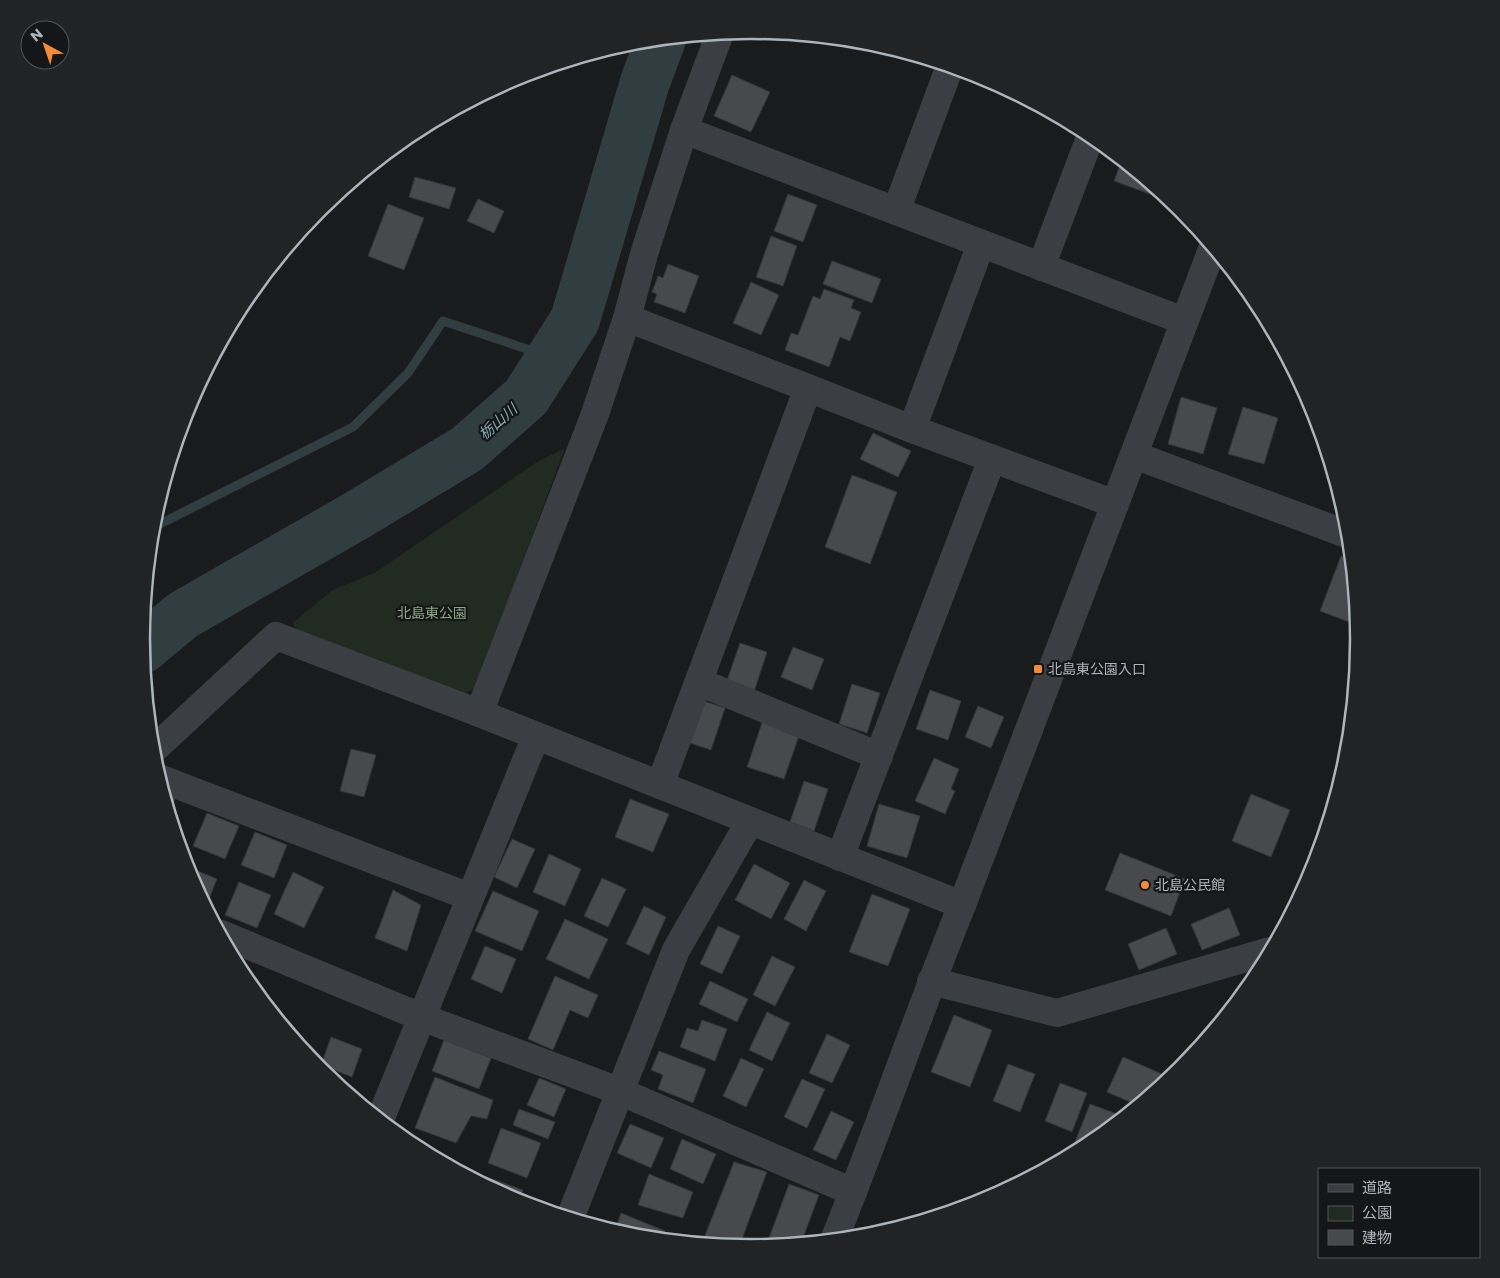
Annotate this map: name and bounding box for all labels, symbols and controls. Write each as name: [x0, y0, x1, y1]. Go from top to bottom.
north arrow: [20, 20, 70, 70]
text: N: [26, 24, 47, 46]
water label: 栃山川: [474, 398, 523, 444]
park label: 北島東公園: [397, 603, 467, 623]
place label: 北島東公園入口: [1048, 659, 1146, 679]
marker: 北島東公園入口: [1032, 663, 1044, 675]
place label: 北島公民館: [1155, 875, 1225, 895]
marker: 北島公民館: [1139, 879, 1151, 891]
legend: [1318, 1168, 1480, 1258]
text: 道路: [1362, 1177, 1392, 1198]
text: 公園: [1362, 1202, 1392, 1223]
text: 建物: [1362, 1227, 1392, 1248]

